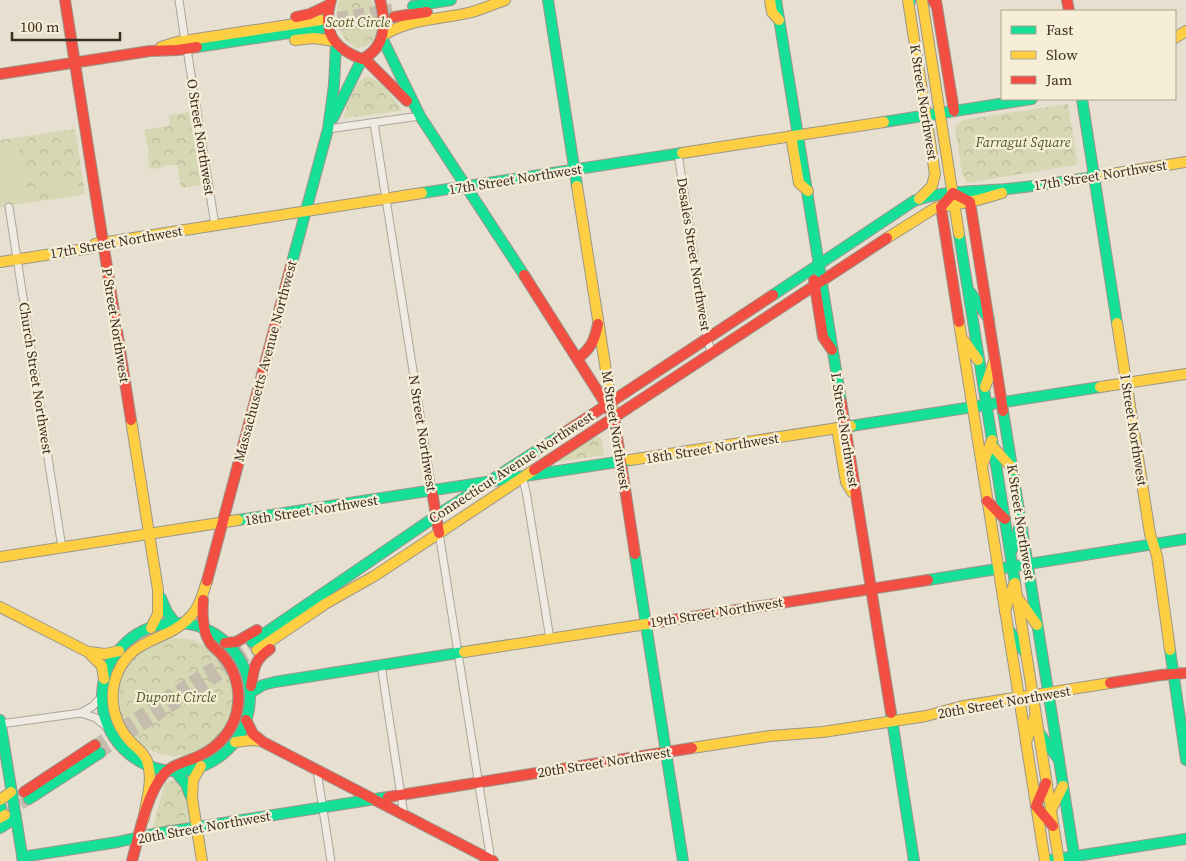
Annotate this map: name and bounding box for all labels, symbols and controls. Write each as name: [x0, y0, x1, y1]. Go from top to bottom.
scale bar: [12, 10, 120, 42]
legend: [1001, 10, 1176, 100]
park label: Scott Circle: [326, 12, 391, 32]
text: 100 m: [20, 16, 60, 37]
text: Fast: [1046, 19, 1073, 40]
street label: K Street Northwest: [905, 43, 943, 162]
text: Slow: [1046, 44, 1078, 65]
text: Jam: [1045, 69, 1073, 90]
street label: O Street Northwest: [182, 77, 220, 197]
park label: Farragut Square: [974, 132, 1071, 152]
street label: 17th Street Northwest: [1032, 155, 1168, 195]
street label: 17th Street Northwest: [447, 159, 583, 199]
street label: Desales Street Northwest: [672, 176, 716, 333]
street label: 17th Street Northwest: [48, 220, 184, 264]
street label: Massachusetts Avenue Northwest: [228, 258, 302, 464]
street label: P Street Northwest: [97, 266, 135, 384]
street label: Church Street Northwest: [14, 301, 58, 456]
street label: M Street Northwest: [597, 369, 635, 491]
street label: L Street Northwest: [826, 371, 864, 489]
street label: N Street Northwest: [404, 373, 442, 493]
street label: I Street Northwest: [1115, 373, 1153, 488]
street label: Connecticut Avenue Northwest: [425, 406, 598, 528]
street label: 18th Street Northwest: [644, 428, 780, 468]
street label: K Street Northwest: [1002, 463, 1040, 582]
street label: 18th Street Northwest: [243, 490, 379, 530]
street label: 19th Street Northwest: [648, 592, 784, 632]
street label: 20th Street Northwest: [936, 680, 1072, 724]
park label: Dupont Circle: [135, 687, 217, 707]
street label: 20th Street Northwest: [536, 742, 672, 782]
street label: 20th Street Northwest: [136, 805, 272, 849]

